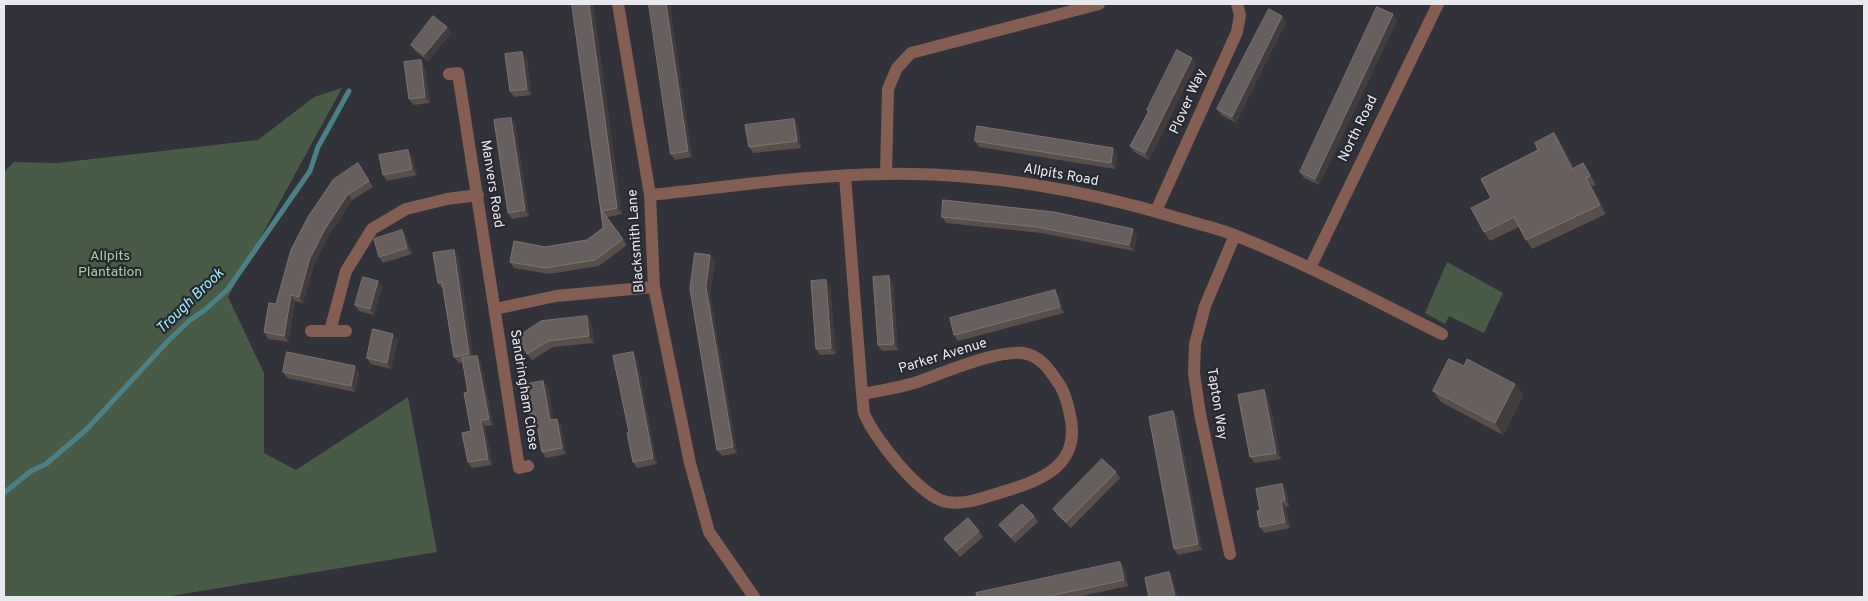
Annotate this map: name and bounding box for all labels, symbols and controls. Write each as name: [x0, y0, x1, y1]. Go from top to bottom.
street label: Plover Way: [1167, 67, 1211, 137]
street label: North Road: [1336, 93, 1382, 165]
street label: Manvers Road: [476, 139, 506, 229]
street label: Allpits Road: [1022, 161, 1100, 191]
street label: Blacksmith Lane: [625, 189, 649, 293]
park label: Allpits Plantation: [78, 249, 142, 282]
water label: Trough Brook: [153, 265, 229, 339]
street label: Sandringham Close: [505, 329, 541, 451]
street label: Parker Avenue: [897, 336, 989, 378]
street label: Tapton Way: [1202, 367, 1230, 441]

